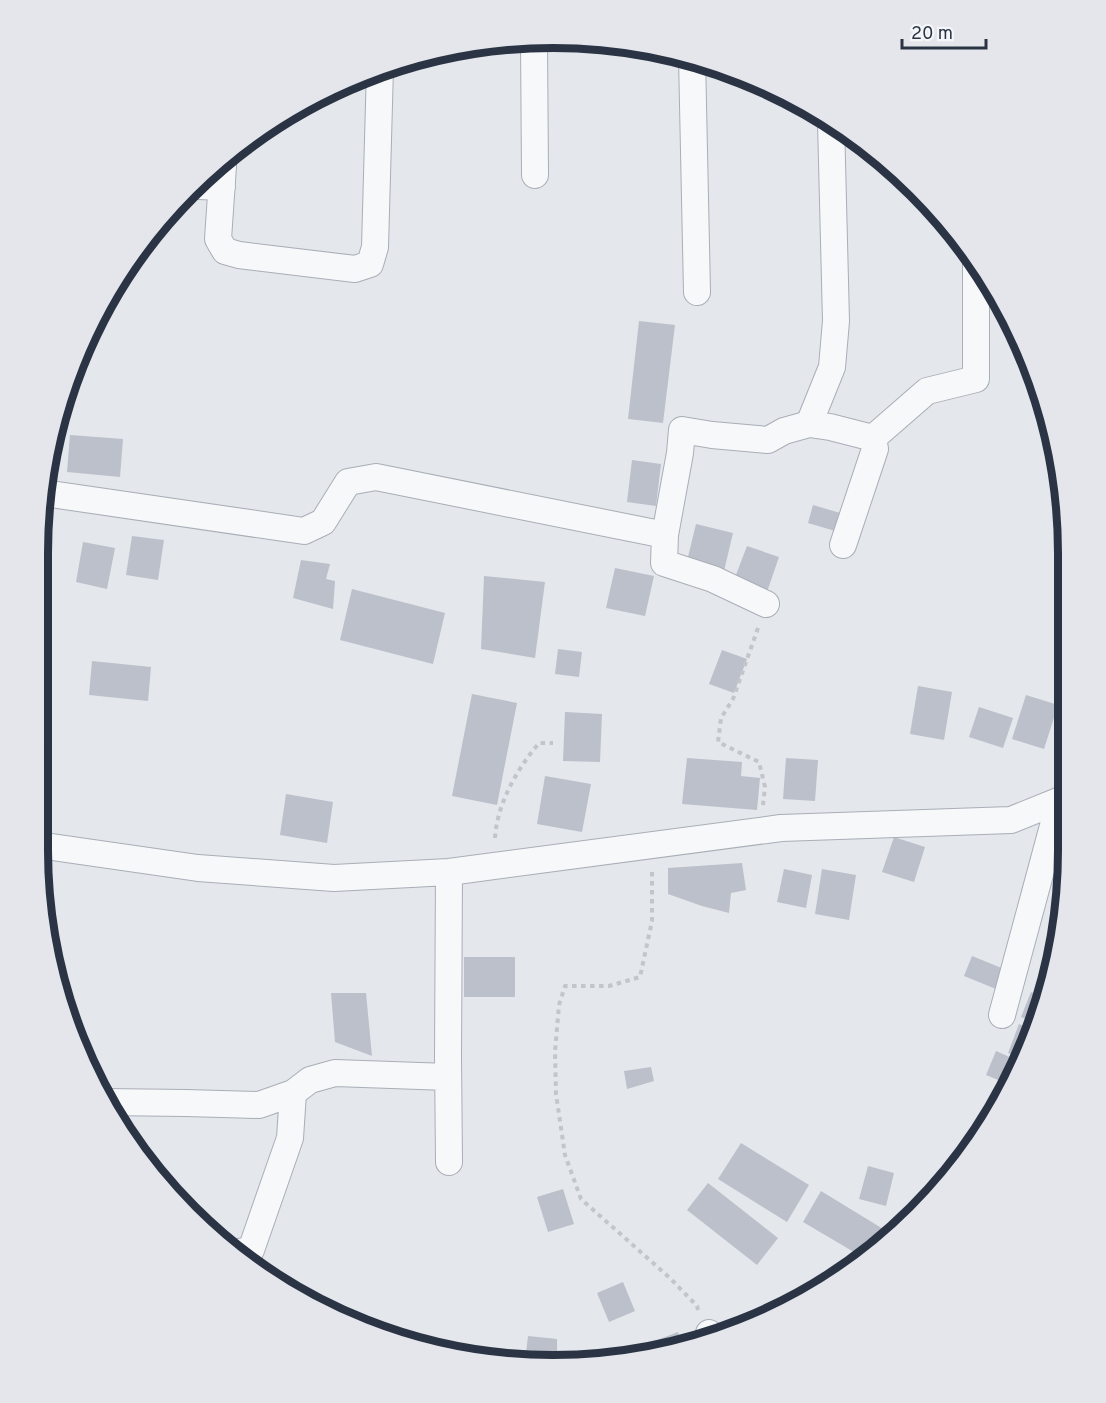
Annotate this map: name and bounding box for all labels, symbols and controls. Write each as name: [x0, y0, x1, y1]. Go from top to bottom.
scale bar: [902, 12, 986, 50]
text: 20 m: [911, 23, 953, 46]

